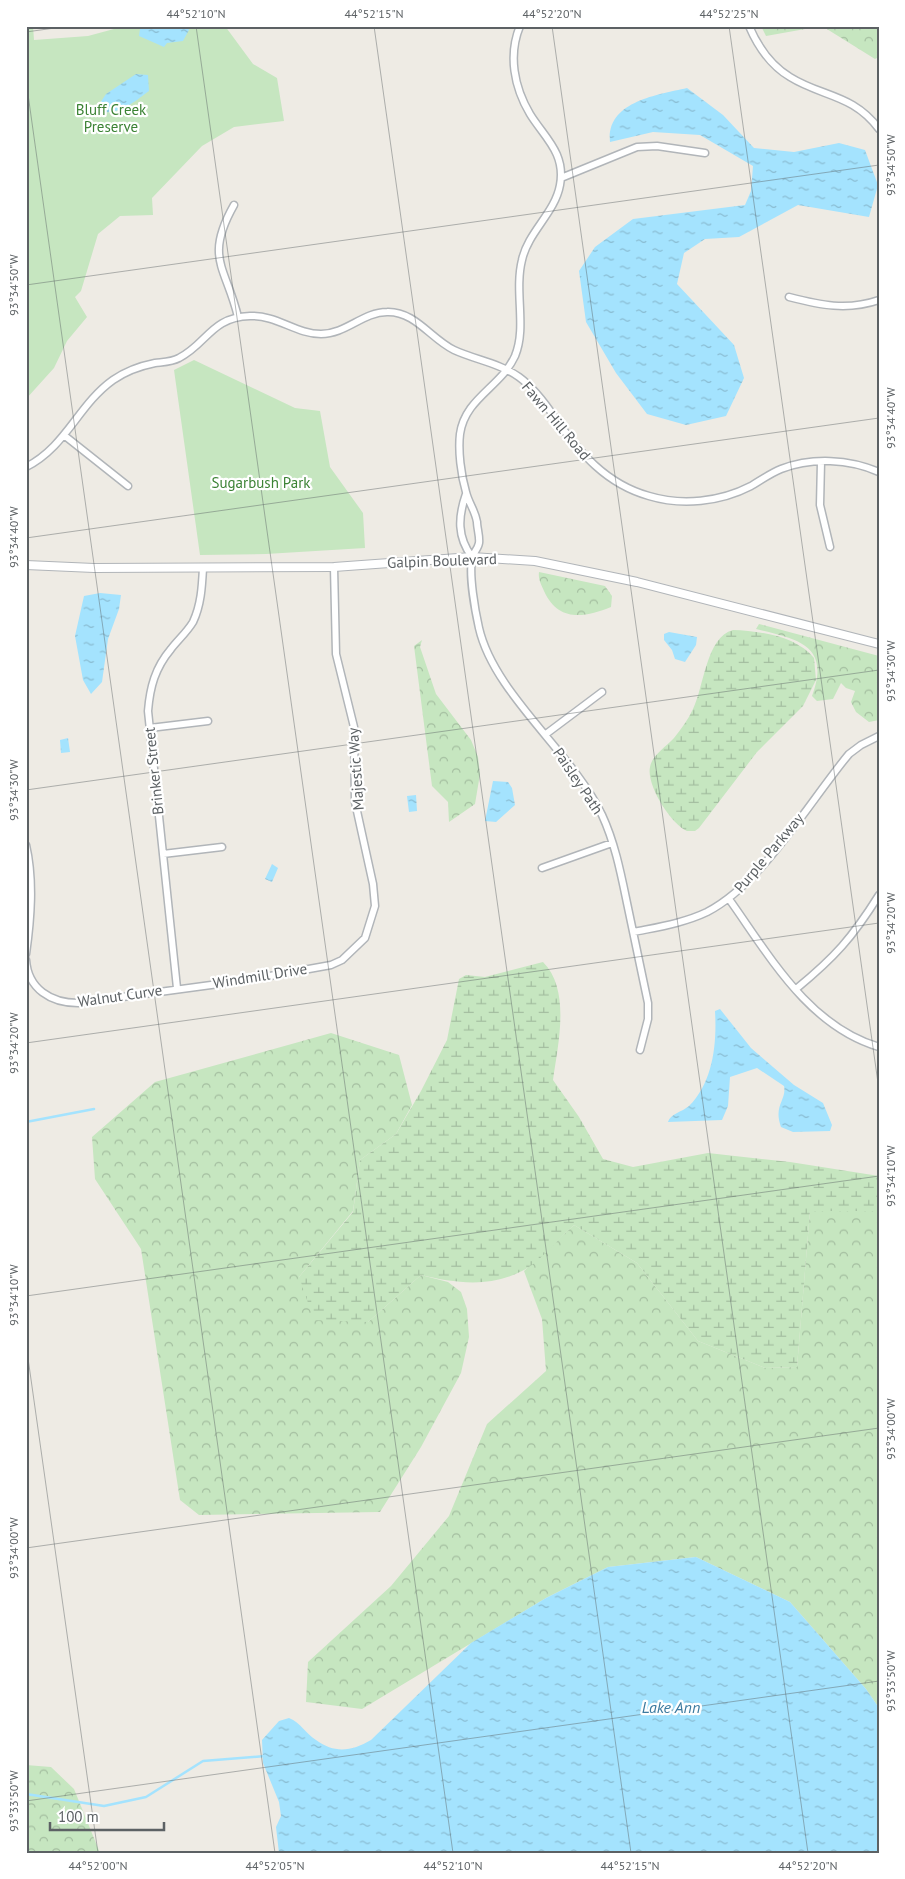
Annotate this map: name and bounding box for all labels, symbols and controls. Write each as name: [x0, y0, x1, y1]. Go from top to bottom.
text: 44°52'10"N: [166, 6, 226, 21]
text: 44°52'15"N: [344, 6, 404, 21]
text: 44°52'20"N: [522, 6, 582, 21]
text: 44°52'25"N: [699, 6, 759, 21]
park label: Bluff Creek Preserve: [76, 100, 147, 136]
text: 93°34'50"W: [883, 134, 898, 196]
text: 93°34'50"W: [6, 254, 21, 316]
street label: Fawn Hill Road: [518, 377, 595, 464]
text: 93°34'40"W: [883, 387, 898, 449]
park label: Sugarbush Park: [212, 473, 311, 492]
text: 93°34'40"W: [6, 506, 21, 568]
street label: Galpin Boulevard: [387, 549, 497, 572]
text: 93°34'30"W: [883, 640, 898, 702]
street label: Brinker Street: [139, 726, 168, 816]
street label: Majestic Way: [343, 727, 368, 811]
street label: Paisley Path: [549, 744, 608, 818]
text: 93°34'30"W: [6, 759, 21, 821]
street label: Purple Parkway: [730, 809, 807, 896]
text: 93°34'20"W: [883, 892, 898, 954]
street label: Windmill Drive: [211, 959, 308, 992]
street label: Walnut Curve: [76, 980, 163, 1011]
text: 93°34'20"W: [6, 1012, 21, 1074]
text: 93°34'10"W: [883, 1145, 898, 1207]
text: 93°34'10"W: [6, 1264, 21, 1326]
text: 93°34'00"W: [883, 1398, 898, 1460]
text: 93°34'00"W: [6, 1517, 21, 1579]
text: 93°33'50"W: [883, 1650, 898, 1712]
water label: Lake Ann: [642, 1697, 700, 1717]
text: 93°33'50"W: [6, 1770, 21, 1832]
scale bar: [50, 1799, 164, 1831]
text: 100 m: [58, 1807, 99, 1826]
text: 44°52'00"N: [68, 1858, 128, 1873]
text: 44°52'05"N: [245, 1858, 305, 1873]
text: 44°52'10"N: [423, 1858, 483, 1873]
text: 44°52'15"N: [600, 1858, 660, 1873]
text: 44°52'20"N: [778, 1858, 838, 1873]

